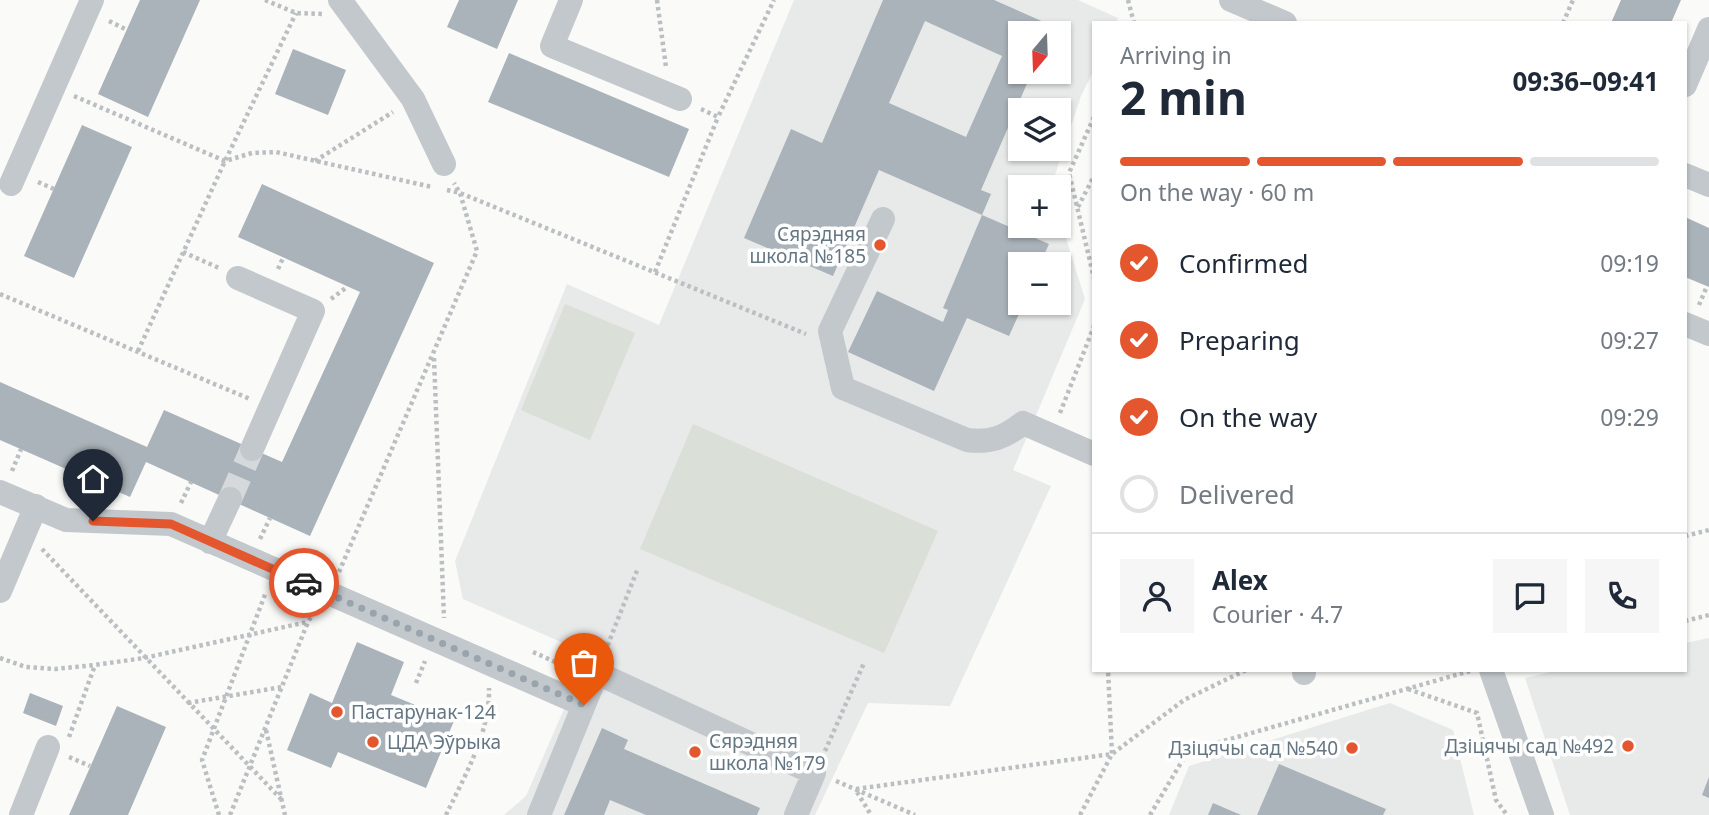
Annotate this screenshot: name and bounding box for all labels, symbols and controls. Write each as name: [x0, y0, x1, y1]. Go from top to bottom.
north arrow: [1008, 21, 1071, 84]
map controls: [1008, 21, 1071, 315]
text: Arriving in: [1120, 39, 1232, 71]
text: 09:36–09:41: [1512, 63, 1659, 99]
text: 2 min: [1120, 66, 1247, 128]
button: layers: [1008, 98, 1071, 161]
button: +: [1008, 175, 1071, 238]
text: On the way · 60 m: [1120, 176, 1314, 208]
place label: Сярэдняя школа №185: [749, 221, 866, 269]
marker: Сярэдняя школа №185: [872, 237, 888, 253]
icon: check: [1120, 244, 1158, 282]
text: Confirmed: [1179, 245, 1309, 281]
text: 09:19: [1600, 247, 1659, 279]
button: −: [1008, 252, 1071, 315]
icon: check: [1120, 321, 1158, 359]
text: Preparing: [1179, 322, 1300, 358]
text: 09:27: [1600, 324, 1659, 356]
icon: check: [1120, 398, 1158, 436]
text: On the way: [1179, 399, 1317, 435]
text: 09:29: [1600, 401, 1659, 433]
pin: [63, 449, 123, 521]
icon: home: [74, 460, 112, 498]
text: Delivered: [1179, 476, 1295, 512]
courier: [269, 548, 339, 618]
button: person: [1120, 559, 1194, 633]
button: chat: [1493, 559, 1567, 633]
button: phone: [1585, 559, 1659, 633]
text: Alex: [1212, 562, 1268, 598]
icon: car: [285, 564, 323, 602]
text: Courier · 4.7: [1212, 598, 1343, 630]
pin: [554, 633, 614, 705]
icon: bag: [565, 644, 603, 682]
place label: Пастарунак-124: [351, 699, 496, 725]
marker: Пастарунак-124: [329, 704, 345, 720]
place label: Сярэдняя школа №179: [709, 728, 826, 776]
place label: ЦДА Эўрыка: [387, 729, 501, 755]
place label: Дзіцячы сад №492: [1444, 733, 1614, 759]
marker: ЦДА Эўрыка: [365, 734, 381, 750]
place label: Дзіцячы сад №540: [1168, 735, 1338, 761]
marker: Дзіцячы сад №492: [1620, 738, 1636, 754]
marker: Дзіцячы сад №540: [1344, 740, 1360, 756]
marker: Сярэдняя школа №179: [687, 744, 703, 760]

